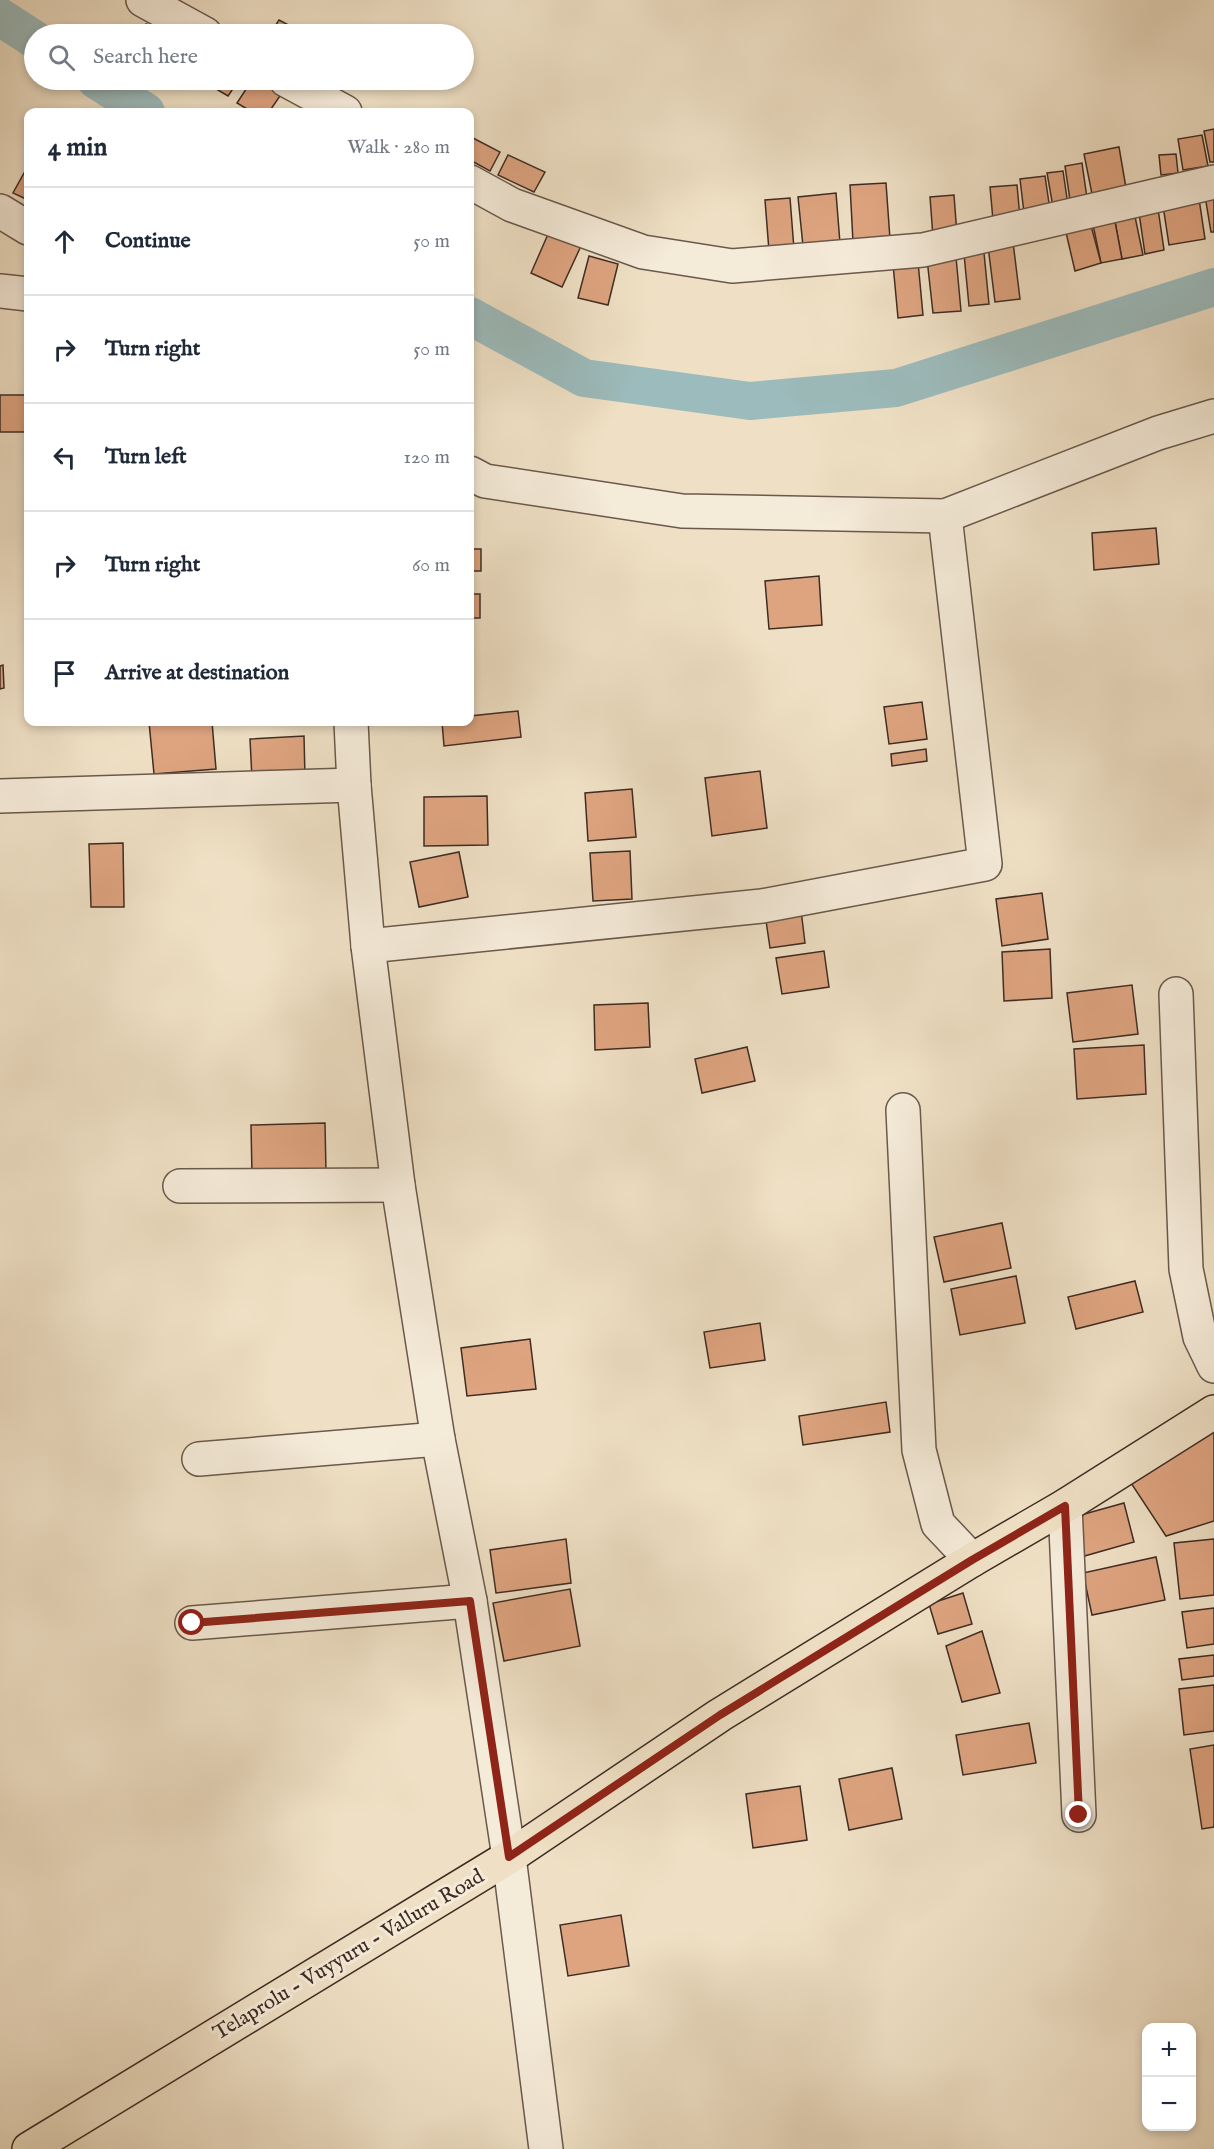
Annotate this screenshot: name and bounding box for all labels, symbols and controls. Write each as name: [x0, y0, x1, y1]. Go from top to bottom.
search box: [24, 24, 474, 90]
icon: search: [45, 41, 78, 74]
text: Search here: [93, 43, 198, 71]
text: 4 min: [48, 131, 107, 164]
text: Walk · 280 m: [347, 135, 450, 160]
icon: ahead: [48, 225, 81, 258]
text: Continue: [105, 227, 191, 255]
text: 50 m: [413, 229, 450, 254]
icon: right: [48, 333, 81, 366]
text: Turn right: [105, 335, 200, 363]
text: 50 m: [413, 337, 450, 362]
icon: left: [48, 441, 81, 474]
text: Turn left: [105, 443, 187, 471]
text: 120 m: [404, 445, 450, 470]
icon: right: [48, 549, 81, 582]
text: Turn right: [105, 551, 200, 579]
text: 60 m: [412, 553, 450, 578]
icon: arrive: [48, 657, 81, 690]
text: Arrive at destination: [105, 659, 289, 687]
route start: [178, 1609, 204, 1635]
route end: [1065, 1801, 1091, 1827]
street label: Telaprolu - Vuyyuru - Valluru Road: [208, 1863, 490, 2047]
map controls: [1142, 2023, 1196, 2131]
button: +: [1142, 2023, 1196, 2077]
button: −: [1142, 2077, 1196, 2131]

